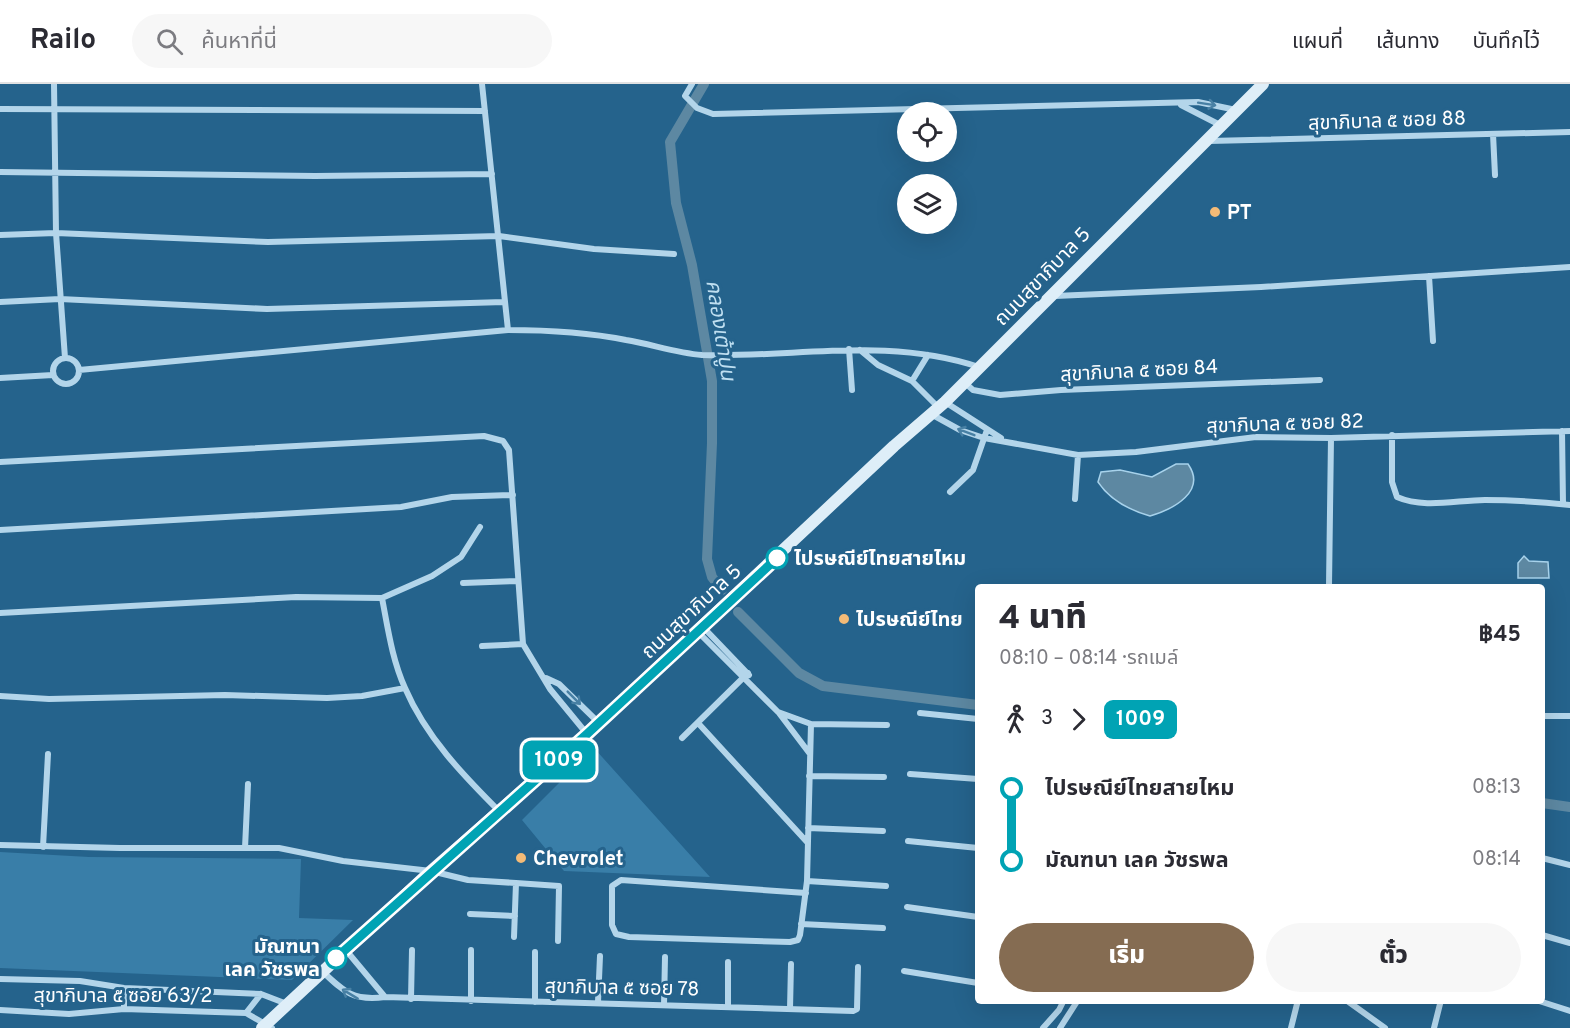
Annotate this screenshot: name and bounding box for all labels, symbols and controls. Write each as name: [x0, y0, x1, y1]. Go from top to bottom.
search box: [132, 14, 552, 68]
text: Railo: [30, 23, 96, 59]
icon: search: [153, 25, 186, 58]
text: ค้นหาที่นี่: [201, 29, 277, 56]
text: แผนที่: [1292, 29, 1343, 56]
text: เส้นทาง: [1376, 29, 1440, 56]
text: บันทึกไว้: [1473, 29, 1540, 56]
one-way arrow: [1197, 98, 1217, 109]
map controls: [897, 102, 957, 234]
button: locate: [897, 102, 957, 162]
street label: สุขาภิบาล ๕ ซอย 88: [1308, 106, 1466, 138]
button: layers: [897, 174, 957, 234]
place label: PT: [1227, 201, 1252, 227]
marker: PT: [1208, 205, 1222, 219]
street label: ถนนสุขาภิบาล 5: [990, 222, 1097, 332]
water label: คลองเต้าปูน: [698, 278, 741, 384]
street label: สุขาภิบาล ๕ ซอย 84: [1059, 355, 1219, 389]
street label: สุขาภิบาล ๕ ซอย 82: [1206, 409, 1364, 441]
one-way arrow: [957, 426, 976, 437]
marker: ไปรษณีย์ไทยสายไหม: [766, 547, 788, 569]
place label: ไปรษณีย์ไทยสายไหม: [794, 547, 966, 573]
street label: ถนนสุขาภิบาล 5: [637, 559, 748, 666]
text: 4 นาที: [999, 599, 1087, 641]
place label: ไปรษณีย์ไทย: [856, 608, 963, 634]
marker: ไปรษณีย์ไทย: [837, 612, 851, 626]
text: ฿45: [1478, 622, 1521, 649]
text: 08:10 – 08:14 · รถเมล์: [999, 646, 1178, 672]
one-way arrow: [566, 691, 581, 706]
icon: walk: [999, 703, 1032, 736]
icon: forward: [1062, 703, 1095, 736]
text: 3: [1041, 706, 1053, 732]
text: 1009: [1116, 706, 1165, 733]
line badge: 1009: [517, 740, 601, 780]
text: 1009: [535, 747, 584, 774]
text: 08:13: [1472, 775, 1521, 801]
text: ไปรษณีย์ไทยสายไหม: [1045, 776, 1235, 803]
place label: Chevrolet: [533, 847, 624, 873]
text: 08:14: [1472, 847, 1521, 873]
text: มัณฑนา เลค วัชรพล: [1045, 848, 1229, 875]
marker: Chevrolet: [514, 851, 528, 865]
button: เริ่ม: [999, 923, 1254, 992]
button: ตั๋ว: [1266, 923, 1521, 992]
place label: มัณฑนา เลค วัชรพล: [224, 935, 320, 984]
marker: มัณฑนา เลค วัชรพล: [325, 947, 347, 969]
street label: สุขาภิบาล ๕ ซอย 78: [544, 975, 700, 1003]
street label: สุขาภิบาล ๕ ซอย 63/2: [34, 984, 212, 1010]
one-way arrow: [342, 987, 359, 999]

